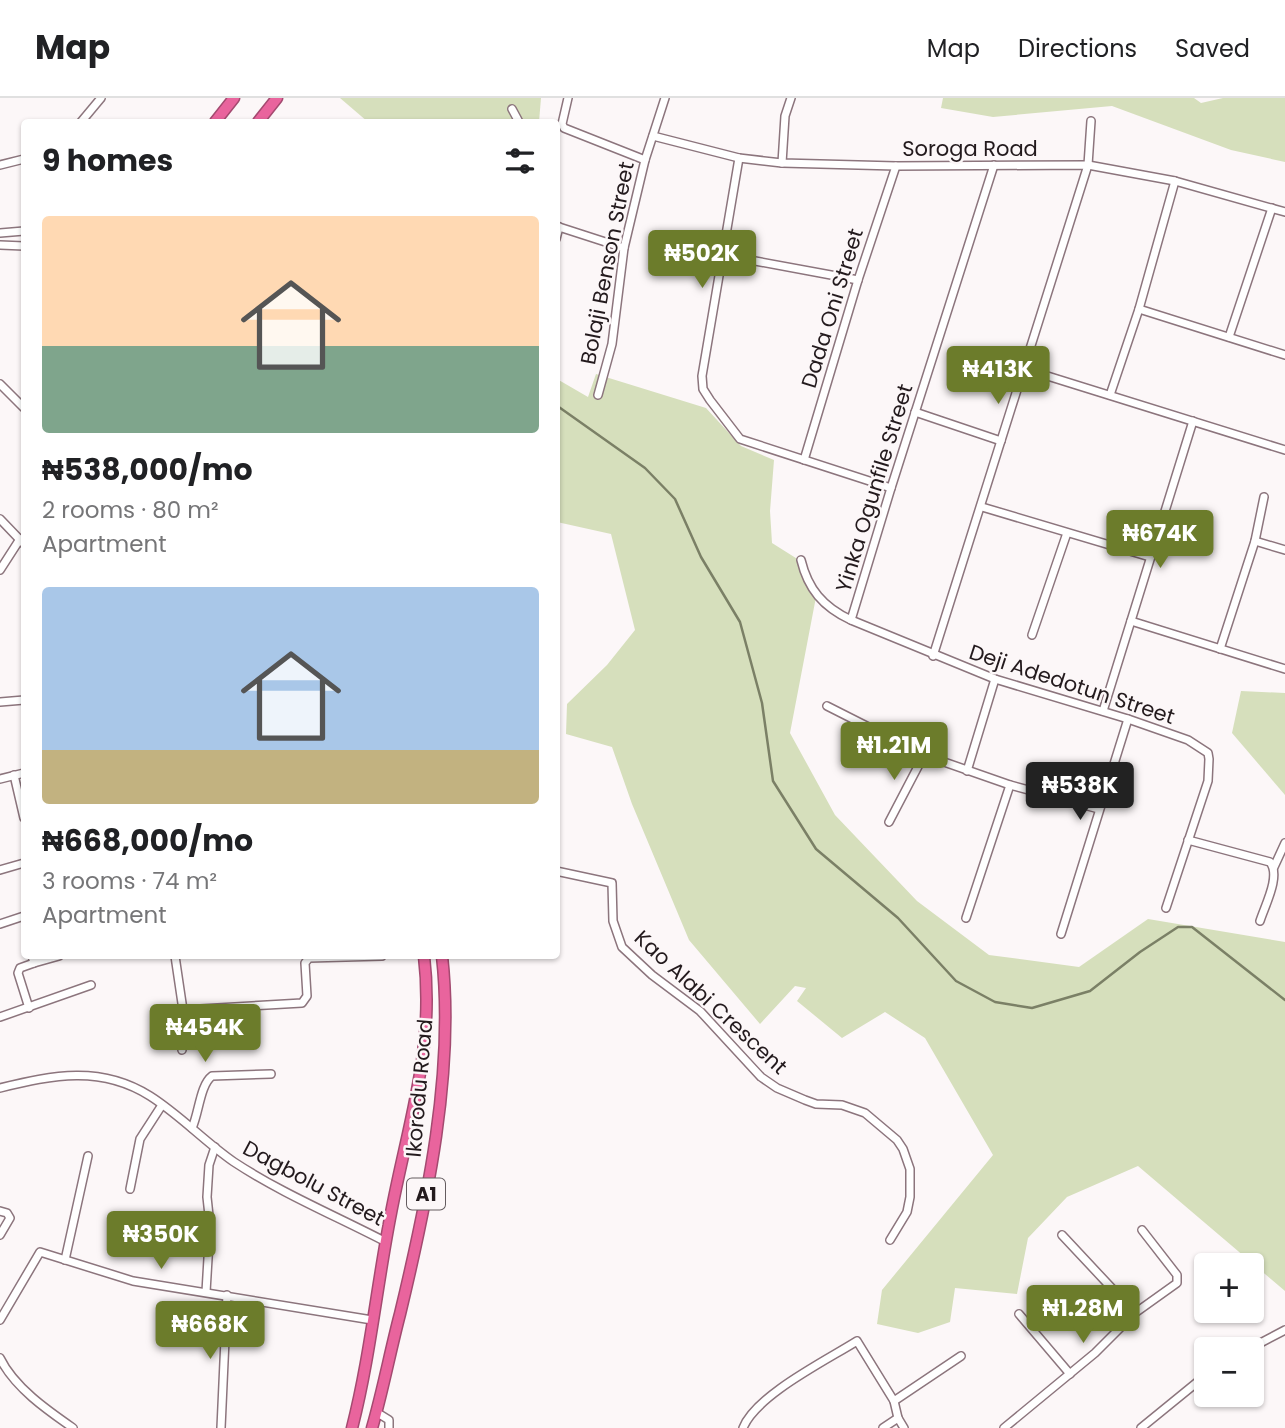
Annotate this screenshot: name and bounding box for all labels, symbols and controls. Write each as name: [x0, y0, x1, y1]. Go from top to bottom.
text: Map: [35, 24, 110, 71]
text: Map: [927, 32, 980, 65]
text: Directions: [1018, 32, 1137, 65]
text: Saved: [1175, 32, 1250, 65]
street label: Soroga Road: [902, 134, 1038, 163]
text: 9 homes: [42, 139, 173, 182]
icon: filters: [501, 142, 539, 180]
street label: Bolaji Benson Street: [573, 159, 641, 367]
street label: Dada Oni Street: [794, 225, 870, 391]
pin: ₦502K: [653, 230, 751, 290]
text: ₦502K: [664, 237, 740, 269]
icon: home: [228, 262, 354, 388]
pin: ₦413K: [949, 346, 1047, 406]
text: ₦413K: [963, 353, 1033, 385]
street label: Yinka Ogunfile Street: [828, 380, 920, 596]
text: ₦538,000/mo: [42, 448, 253, 491]
text: 2 rooms · 80 m²: [42, 494, 219, 526]
pin: ₦674K: [1111, 510, 1209, 570]
text: ₦674K: [1122, 517, 1198, 549]
text: Apartment: [42, 528, 167, 560]
icon: home: [228, 633, 354, 759]
street label: Deji Adedotun Street: [966, 637, 1178, 731]
pin: ₦1.21M: [837, 722, 951, 782]
text: ₦1.21M: [857, 729, 931, 761]
pin: ₦538K: [1031, 762, 1129, 822]
text: ₦538K: [1042, 769, 1118, 801]
text: ₦668,000/mo: [42, 819, 253, 862]
text: 3 rooms · 74 m²: [42, 865, 217, 897]
text: Apartment: [42, 899, 167, 931]
street label: Kao Alabi Crescent: [628, 923, 794, 1081]
pin: ₦454K: [156, 1004, 254, 1064]
text: ₦454K: [166, 1011, 244, 1043]
street label: Ikorodu Road: [399, 1018, 439, 1158]
street label: Dagbolu Street: [238, 1133, 390, 1233]
road number: A1: [407, 1178, 445, 1210]
pin: ₦350K: [112, 1212, 210, 1271]
text: ₦350K: [123, 1218, 199, 1250]
map controls: [1194, 1253, 1264, 1407]
button: +: [1194, 1253, 1264, 1323]
pin: ₦1.28M: [1026, 1286, 1140, 1345]
text: ₦1.28M: [1043, 1292, 1123, 1324]
pin: ₦668K: [161, 1302, 259, 1361]
text: ₦668K: [172, 1308, 248, 1340]
button: −: [1194, 1337, 1264, 1407]

